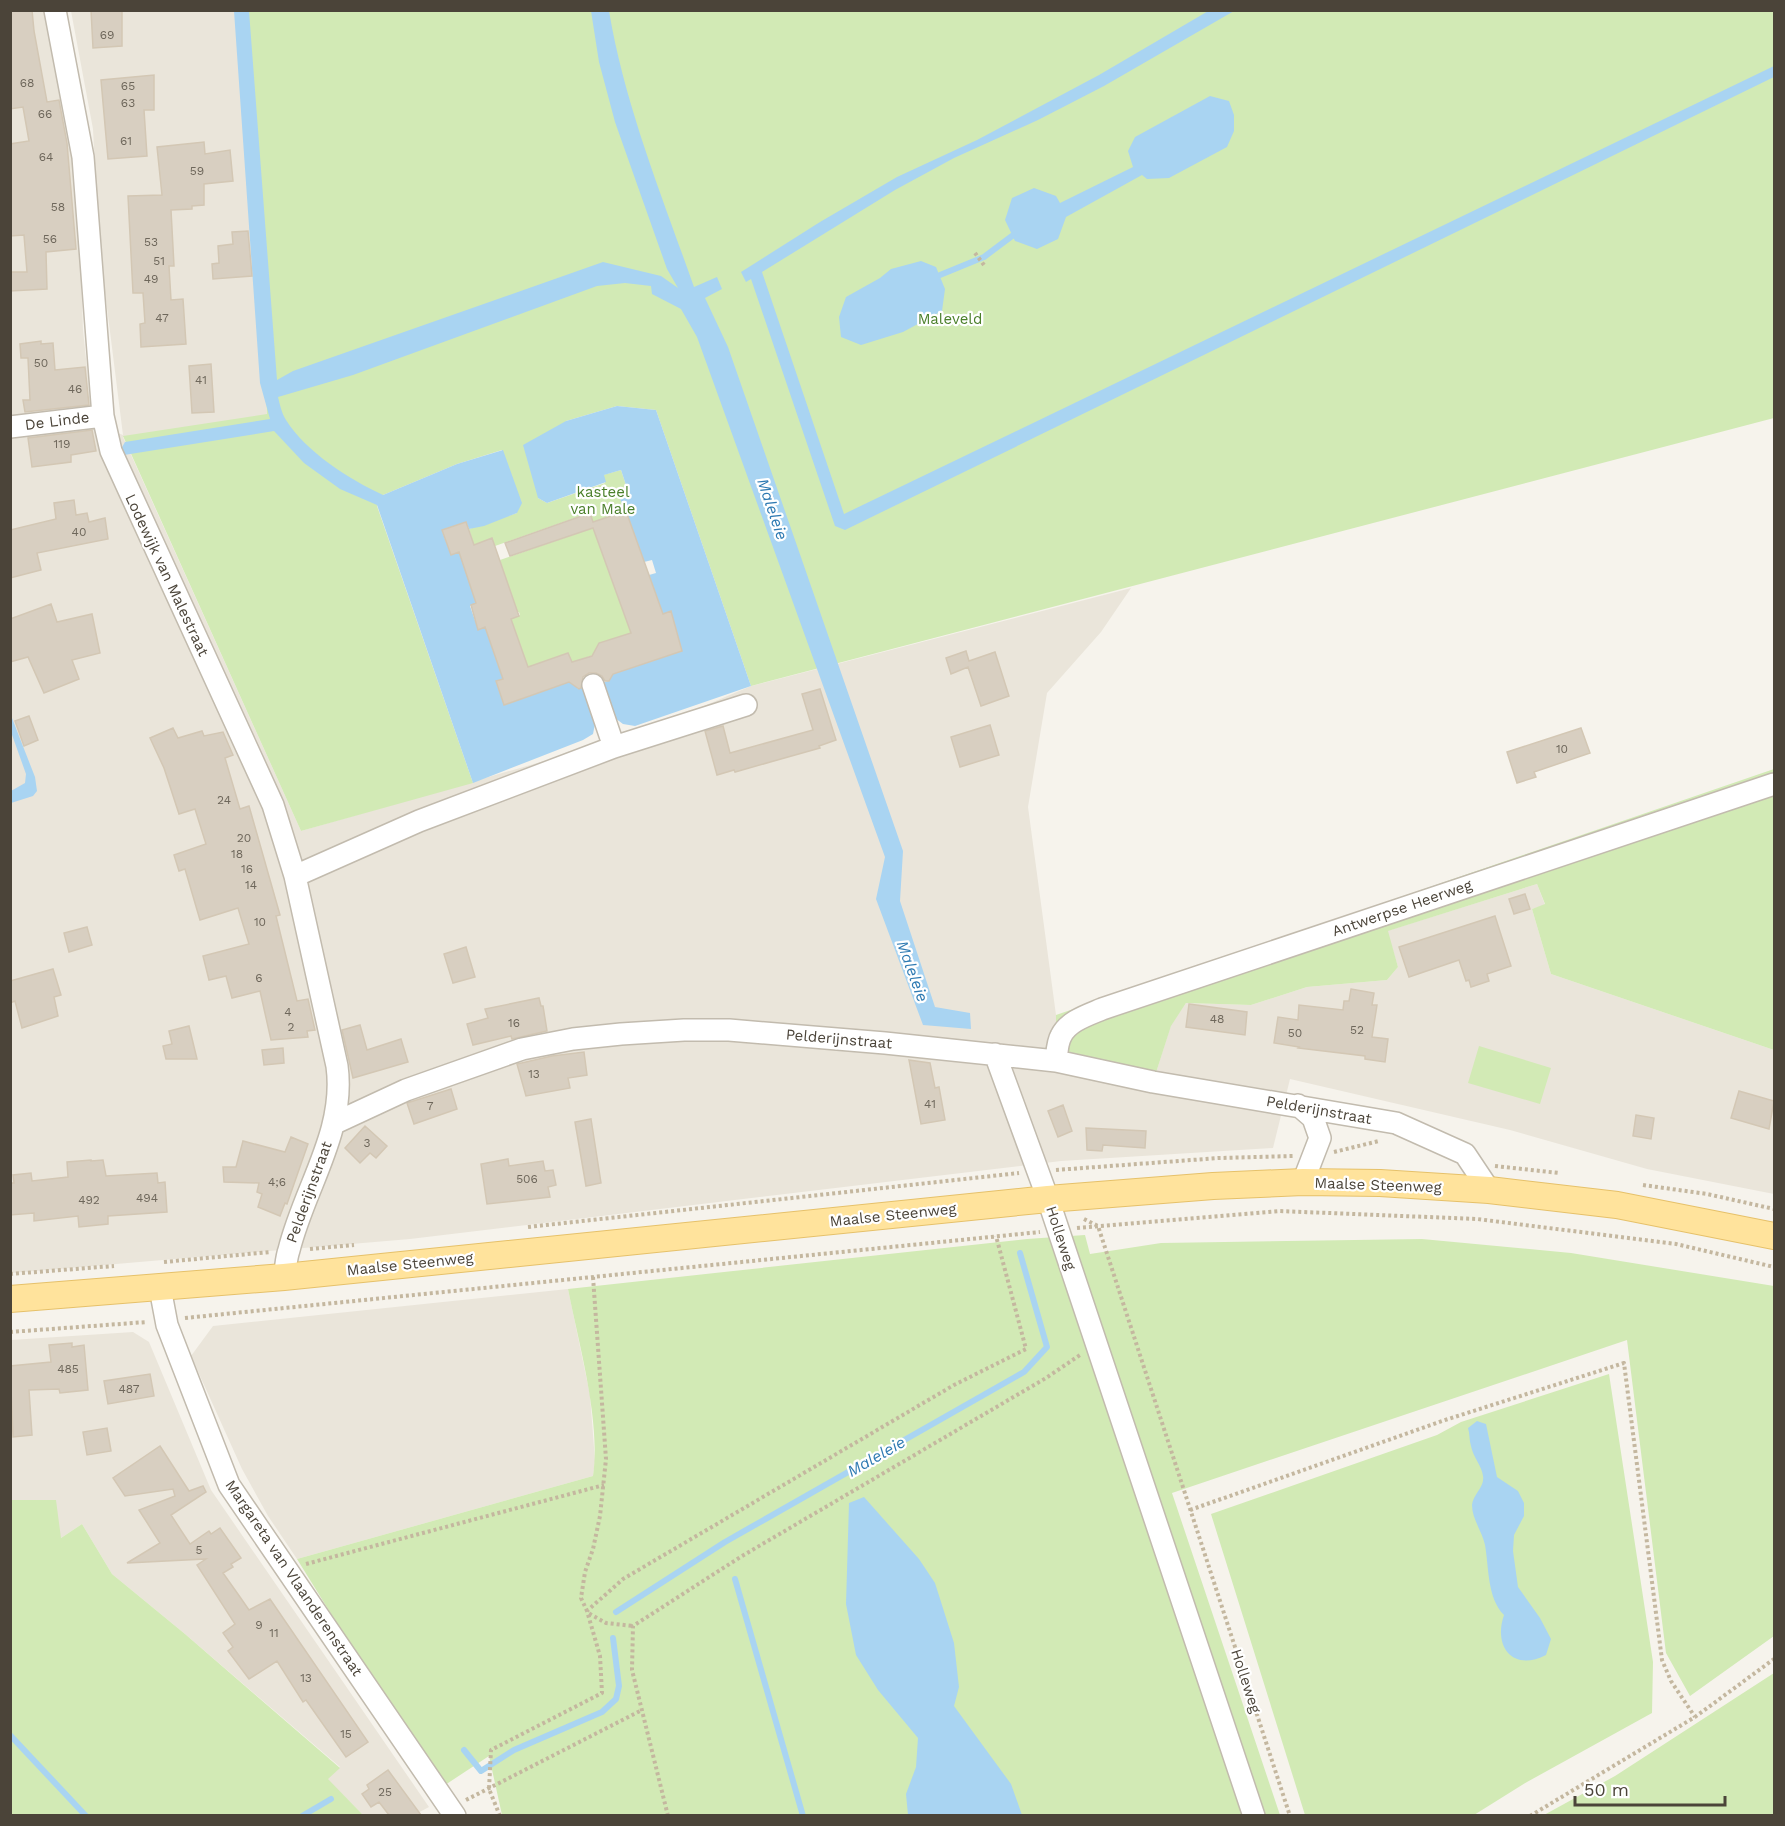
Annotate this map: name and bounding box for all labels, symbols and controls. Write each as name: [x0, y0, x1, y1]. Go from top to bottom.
house number: 69: [100, 28, 114, 42]
house number: 68: [20, 76, 34, 90]
house number: 65: [121, 79, 135, 93]
house number: 63: [121, 96, 135, 110]
house number: 66: [38, 107, 52, 121]
house number: 61: [120, 134, 132, 148]
house number: 64: [39, 150, 53, 164]
house number: 59: [190, 164, 204, 178]
house number: 58: [51, 200, 65, 214]
house number: 56: [43, 232, 57, 246]
house number: 53: [144, 235, 158, 249]
house number: 51: [153, 254, 165, 268]
house number: 49: [144, 272, 158, 286]
park label: Maleveld: [918, 310, 982, 328]
house number: 47: [155, 311, 169, 325]
house number: 50: [34, 356, 48, 370]
house number: 41: [195, 373, 207, 387]
house number: 46: [68, 382, 82, 396]
street label: De Linde: [24, 408, 90, 434]
house number: 119: [54, 437, 70, 451]
water label: Maleleie: [753, 476, 792, 543]
park label: kasteel van Male: [571, 483, 635, 518]
street label: Lodewijk van Malestraat: [121, 491, 213, 660]
house number: 40: [72, 525, 86, 539]
house number: 10: [1556, 742, 1568, 756]
house number: 24: [217, 793, 231, 807]
house number: 20: [237, 831, 251, 845]
house number: 18: [231, 847, 243, 861]
house number: 16: [241, 862, 253, 876]
street label: Antwerpse Heerweg: [1330, 876, 1474, 940]
house number: 14: [245, 878, 257, 892]
house number: 10: [254, 915, 266, 929]
water label: Maleleie: [893, 938, 932, 1005]
house number: 6: [255, 971, 263, 985]
house number: 4: [284, 1005, 292, 1019]
house number: 48: [1210, 1012, 1224, 1026]
house number: 16: [508, 1016, 520, 1030]
house number: 2: [288, 1020, 295, 1034]
house number: 52: [1350, 1023, 1364, 1037]
street label: Pelderijnstraat: [785, 1025, 894, 1053]
house number: 50: [1288, 1026, 1302, 1040]
house number: 13: [528, 1067, 540, 1081]
street label: Pelderijnstraat: [1265, 1092, 1374, 1128]
house number: 41: [924, 1097, 936, 1111]
house number: 7: [427, 1099, 434, 1113]
house number: 3: [364, 1136, 371, 1150]
street label: Pelderijnstraat: [282, 1138, 336, 1245]
house number: 506: [516, 1172, 538, 1186]
street label: Maalse Steenweg: [1314, 1174, 1442, 1196]
house number: 4;6: [268, 1175, 286, 1189]
house number: 494: [136, 1191, 158, 1205]
house number: 492: [78, 1193, 100, 1207]
street label: Maalse Steenweg: [829, 1199, 957, 1231]
street label: Holleweg: [1042, 1204, 1080, 1272]
street label: Maalse Steenweg: [346, 1248, 474, 1280]
house number: 485: [57, 1362, 79, 1376]
house number: 487: [119, 1382, 140, 1396]
water label: Maleleie: [844, 1432, 909, 1481]
street label: Margareta van Vlaanderenstraat: [222, 1477, 367, 1680]
house number: 5: [196, 1543, 203, 1557]
house number: 9: [255, 1618, 263, 1632]
house number: 11: [269, 1626, 279, 1640]
street label: Holleweg: [1227, 1647, 1265, 1715]
house number: 13: [300, 1671, 312, 1685]
house number: 15: [340, 1727, 352, 1741]
scale bar: [1575, 1769, 1725, 1807]
text: 50 m: [1584, 1779, 1629, 1800]
house number: 25: [378, 1785, 392, 1799]

